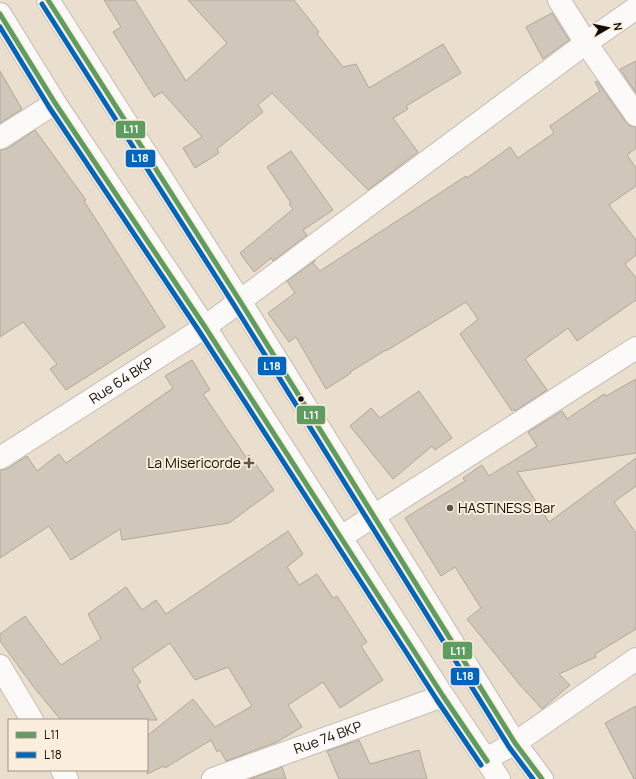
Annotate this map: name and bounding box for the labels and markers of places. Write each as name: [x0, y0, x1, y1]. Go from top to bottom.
unlabelled marker: [296, 394, 306, 404]
place label: La Misericorde: [147, 453, 241, 472]
marker: La Misericorde: [244, 458, 254, 468]
place label: HASTINESS Bar: [458, 498, 555, 517]
marker: HASTINESS Bar: [445, 503, 455, 513]

